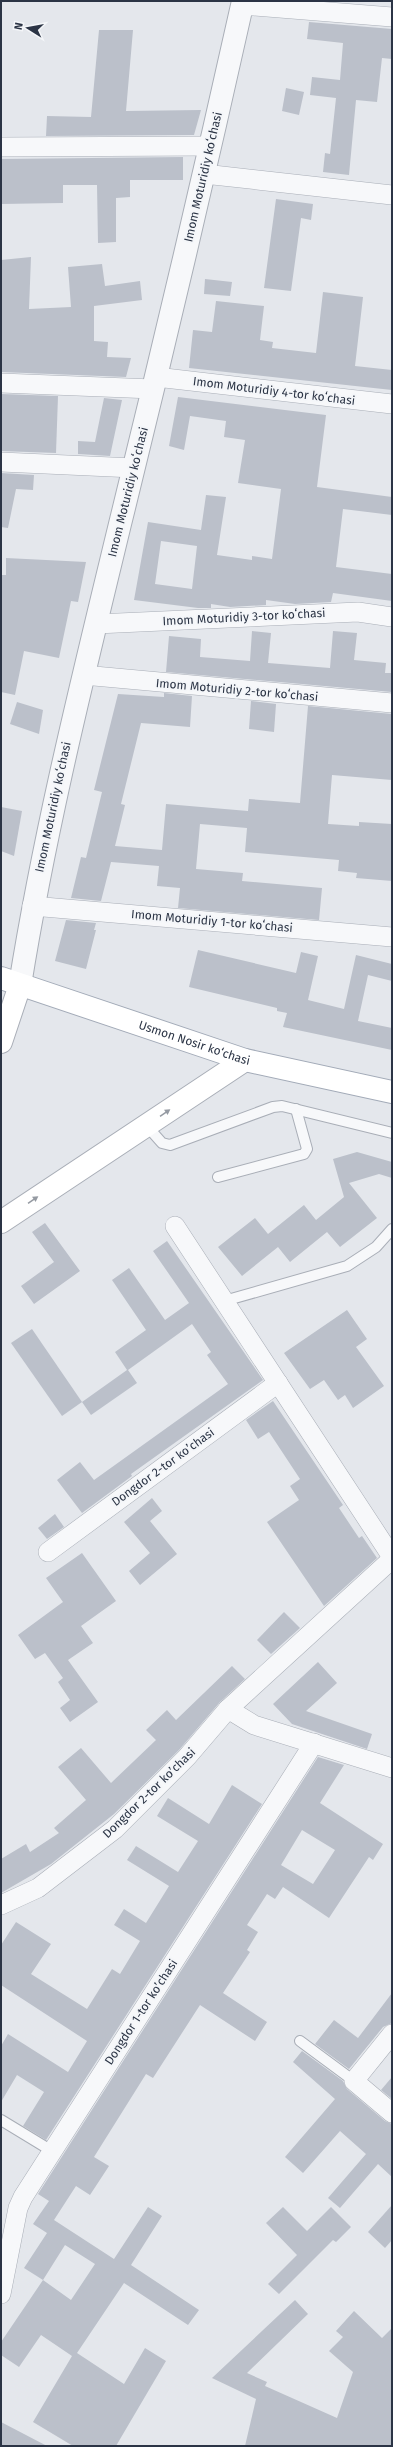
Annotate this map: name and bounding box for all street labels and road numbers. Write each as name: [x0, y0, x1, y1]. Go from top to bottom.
street label: Imom Moturidiy koʻchasi: [180, 110, 225, 244]
street label: Imom Moturidiy 4-tor koʻchasi: [192, 373, 356, 408]
street label: Imom Moturidiy koʻchasi: [104, 425, 151, 558]
street label: Imom Moturidiy 3-tor koʻchasi: [162, 605, 326, 628]
street label: Imom Moturidiy 2-tor koʻchasi: [155, 675, 319, 704]
street label: Imom Moturidiy koʻchasi: [31, 740, 74, 874]
street label: Imom Moturidiy 1-tor koʻchasi: [131, 906, 293, 935]
street label: Usmon Nosir ko‘chasi: [137, 1018, 251, 1068]
street label: Dongdor 2-tor koʼchasi: [109, 1425, 217, 1509]
street label: Dongdor 2-tor koʼchasi: [100, 1745, 198, 1841]
street label: Dongdor 1-tor koʼchasi: [102, 1957, 180, 2067]

